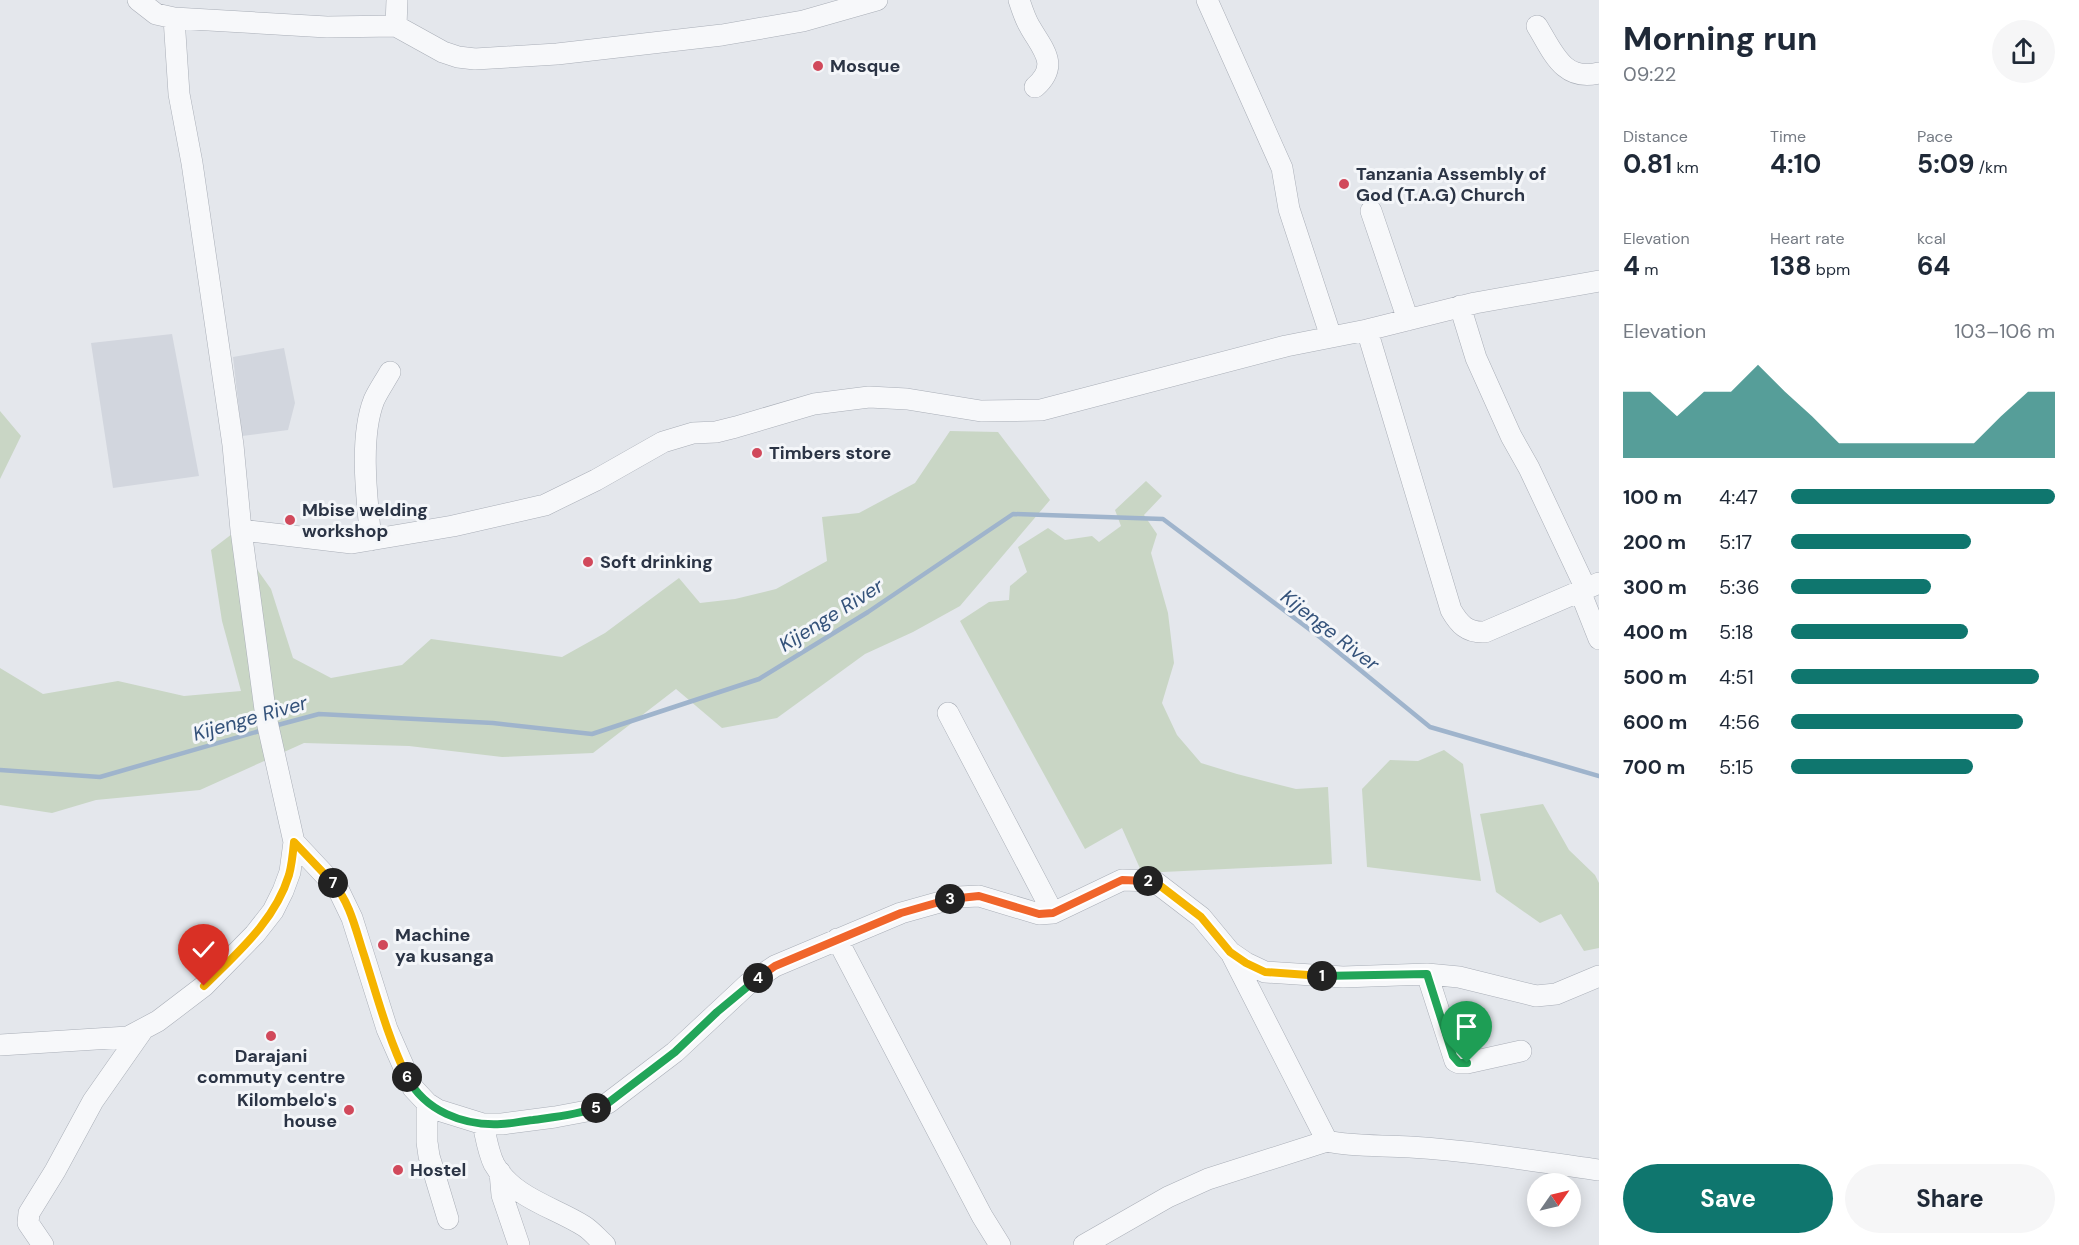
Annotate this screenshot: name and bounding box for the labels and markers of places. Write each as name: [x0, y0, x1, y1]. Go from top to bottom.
place label: Mosque: [830, 54, 900, 78]
marker: Mosque: [811, 59, 825, 73]
place label: Tanzania Assembly of God (T.A.G) Church: [1356, 162, 1546, 207]
marker: Tanzania Assembly of God (T.A.G) Church: [1337, 177, 1351, 191]
place label: Timbers store: [769, 441, 891, 465]
marker: Timbers store: [750, 446, 764, 460]
place label: Mbise welding workshop: [302, 498, 428, 543]
marker: Mbise welding workshop: [283, 513, 297, 527]
place label: Soft drinking: [600, 550, 713, 574]
marker: Soft drinking: [581, 555, 595, 569]
pin: 2: [1133, 866, 1163, 896]
pin: 7: [318, 868, 348, 898]
pin: 3: [935, 884, 965, 914]
place label: Machine ya kusanga: [395, 923, 494, 968]
pin: [178, 924, 229, 986]
marker: Machine ya kusanga: [376, 938, 390, 952]
pin: 1: [1307, 961, 1337, 991]
pin: 4: [743, 963, 773, 993]
pin: [1441, 1001, 1492, 1063]
marker: Darajani commuty centre: [264, 1029, 278, 1043]
place label: Darajani commuty centre: [197, 1044, 345, 1089]
pin: 6: [392, 1062, 422, 1092]
place label: Kilombelo's house: [237, 1088, 337, 1133]
pin: 5: [581, 1093, 611, 1123]
marker: Kilombelo's house: [342, 1103, 356, 1117]
place label: Hostel: [410, 1158, 466, 1182]
marker: Hostel: [391, 1163, 405, 1177]

